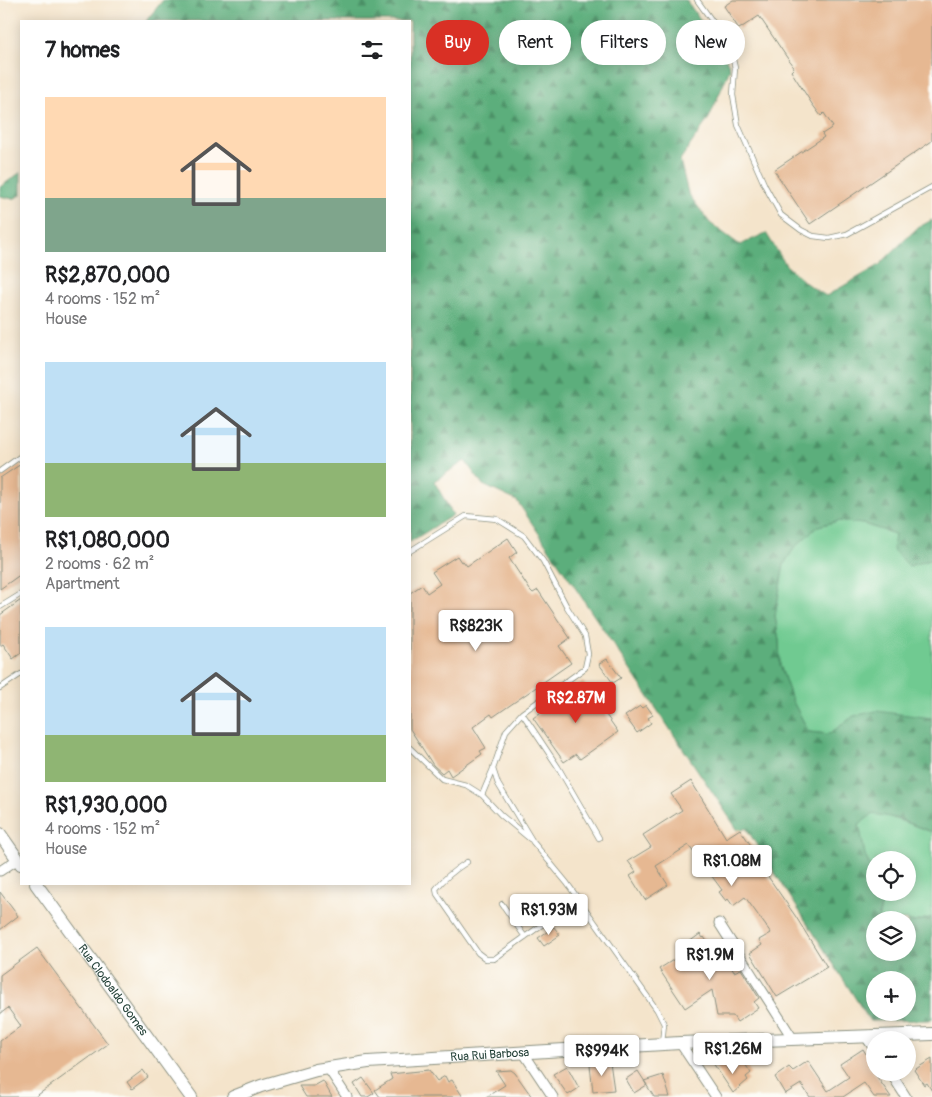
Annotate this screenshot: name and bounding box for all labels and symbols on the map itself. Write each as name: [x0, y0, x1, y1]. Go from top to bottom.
pin: R$823K: [435, 610, 517, 652]
pin: R$2.87M: [530, 682, 622, 724]
pin: R$1.08M: [686, 844, 778, 887]
pin: R$1.93M: [503, 894, 595, 936]
pin: R$1.9M: [669, 938, 751, 981]
street label: Rua Clodoaldo Gomes: [74, 942, 151, 1039]
pin: R$1.26M: [687, 1032, 779, 1075]
pin: R$994K: [561, 1034, 643, 1077]
street label: Rua Rui Barbosa: [450, 1045, 530, 1065]

